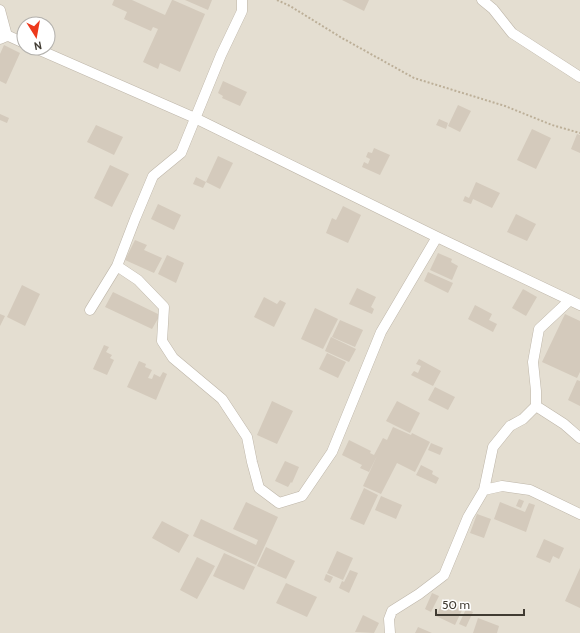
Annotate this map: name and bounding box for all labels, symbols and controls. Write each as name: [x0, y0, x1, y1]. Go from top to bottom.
north arrow: [16, 16, 56, 56]
text: N: [33, 38, 43, 53]
scale bar: [436, 591, 524, 617]
text: 50 m: [442, 597, 470, 612]

